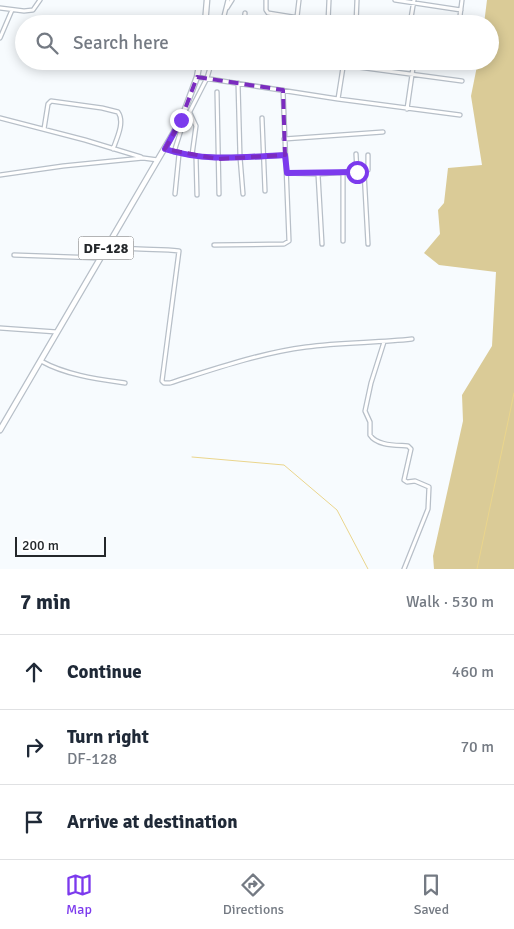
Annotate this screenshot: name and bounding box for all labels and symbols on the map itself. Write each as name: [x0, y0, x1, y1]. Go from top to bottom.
route end: [170, 109, 193, 132]
route start: [346, 161, 369, 184]
road number: DF-128: [78, 237, 134, 260]
scale bar: [15, 534, 106, 557]

